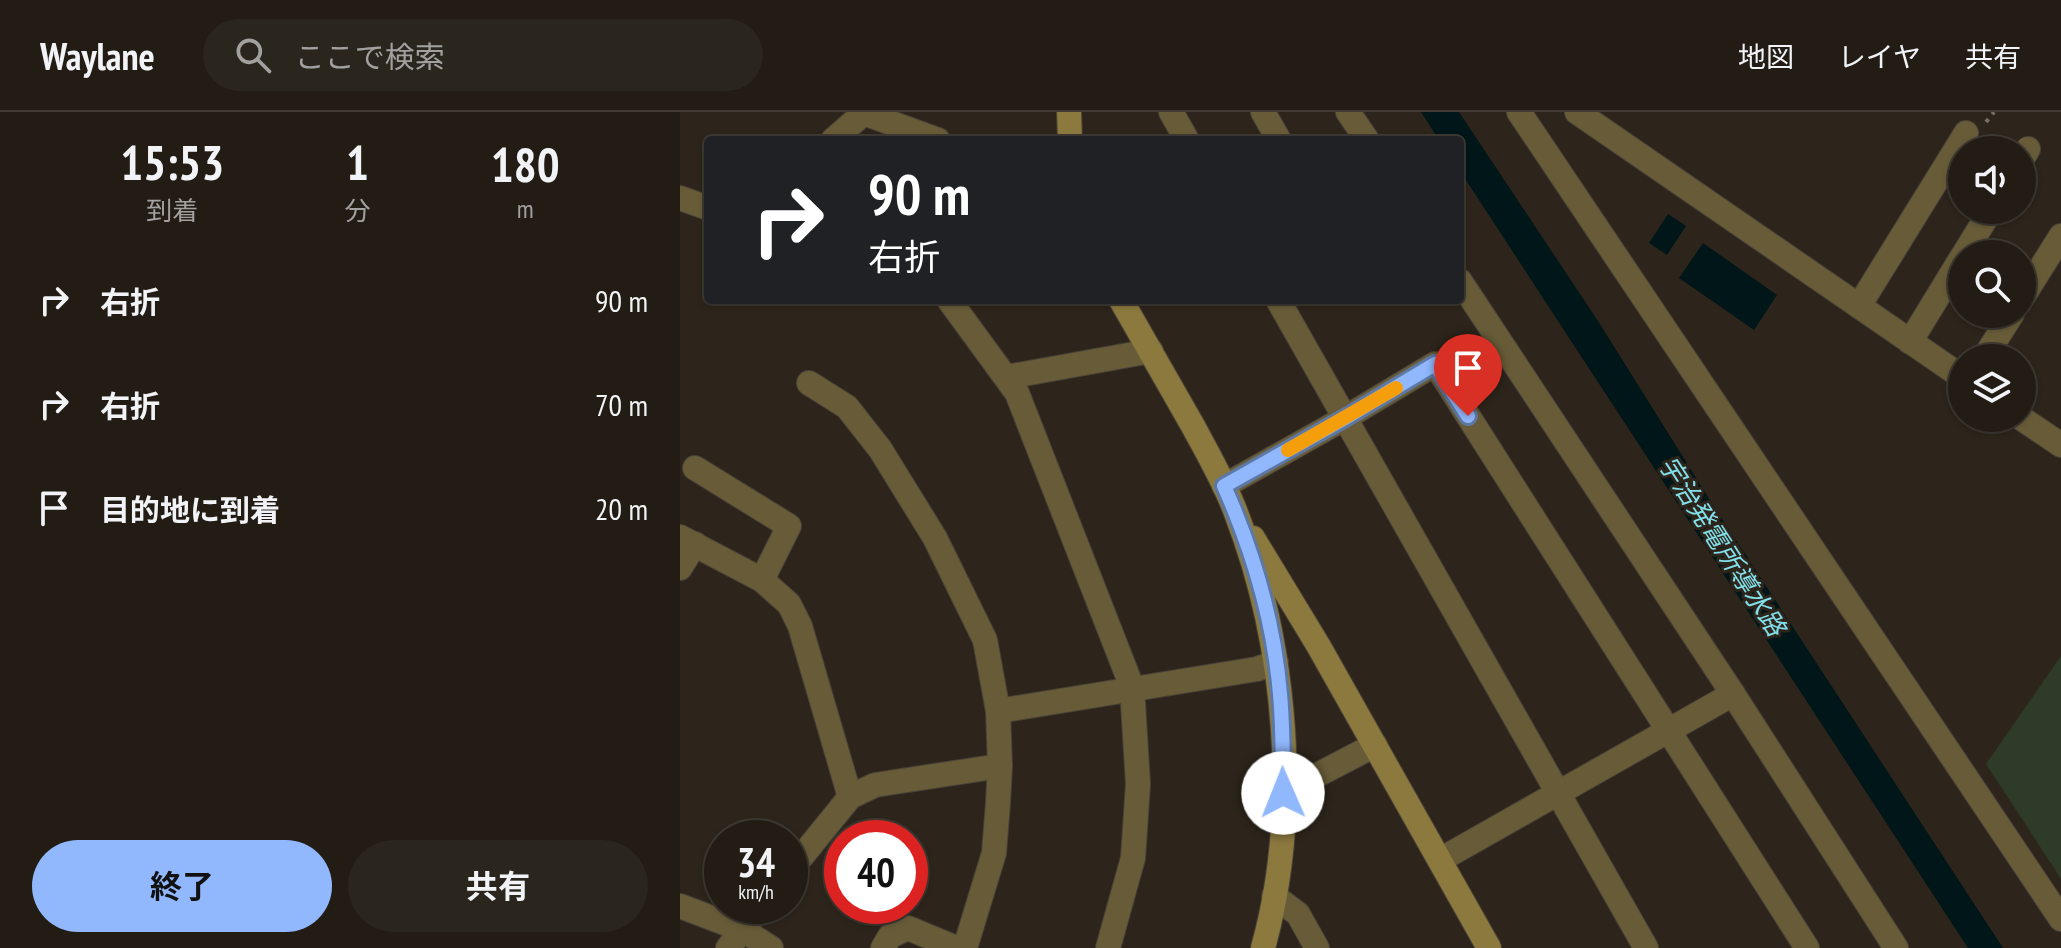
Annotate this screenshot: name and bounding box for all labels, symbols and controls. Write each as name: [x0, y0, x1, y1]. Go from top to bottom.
search box: [203, 19, 763, 91]
text: Waylane: [40, 31, 155, 80]
icon: search: [231, 33, 275, 77]
text: ここで検索: [295, 37, 445, 76]
text: 地図: [1738, 38, 1794, 75]
text: レイヤ: [1838, 38, 1921, 75]
text: 共有: [1965, 38, 2021, 75]
text: 15:53: [120, 131, 224, 193]
text: 1: [346, 131, 369, 193]
text: 180: [491, 133, 560, 195]
map controls: [1948, 136, 2036, 432]
button: sound: [1948, 136, 2036, 224]
text: 90 m: [868, 158, 970, 230]
icon: right: [736, 168, 840, 272]
text: m: [517, 192, 534, 225]
text: 到着: [146, 194, 198, 227]
text: 分: [344, 194, 371, 227]
text: 右折: [868, 233, 940, 280]
button: search: [1948, 240, 2036, 328]
icon: right: [32, 278, 76, 322]
text: 90 m: [595, 281, 648, 320]
text: 右折: [100, 282, 160, 321]
pin: [1434, 334, 1502, 416]
button: layers: [1948, 344, 2036, 432]
icon: arrive: [1446, 346, 1490, 390]
icon: right: [32, 382, 76, 426]
text: 70 m: [595, 385, 648, 424]
text: 右折: [100, 386, 160, 425]
water label: 宇治発電所導水路: [1652, 450, 1794, 644]
icon: arrive: [32, 486, 76, 530]
text: 20 m: [595, 489, 648, 528]
text: 目的地に到着: [100, 490, 280, 529]
position arrow: [1241, 751, 1325, 835]
speed limit sign: 40: [824, 820, 928, 924]
text: 34: [737, 836, 775, 888]
button: 終了: [32, 840, 332, 932]
button: 共有: [348, 840, 648, 932]
text: km/h: [738, 879, 774, 905]

